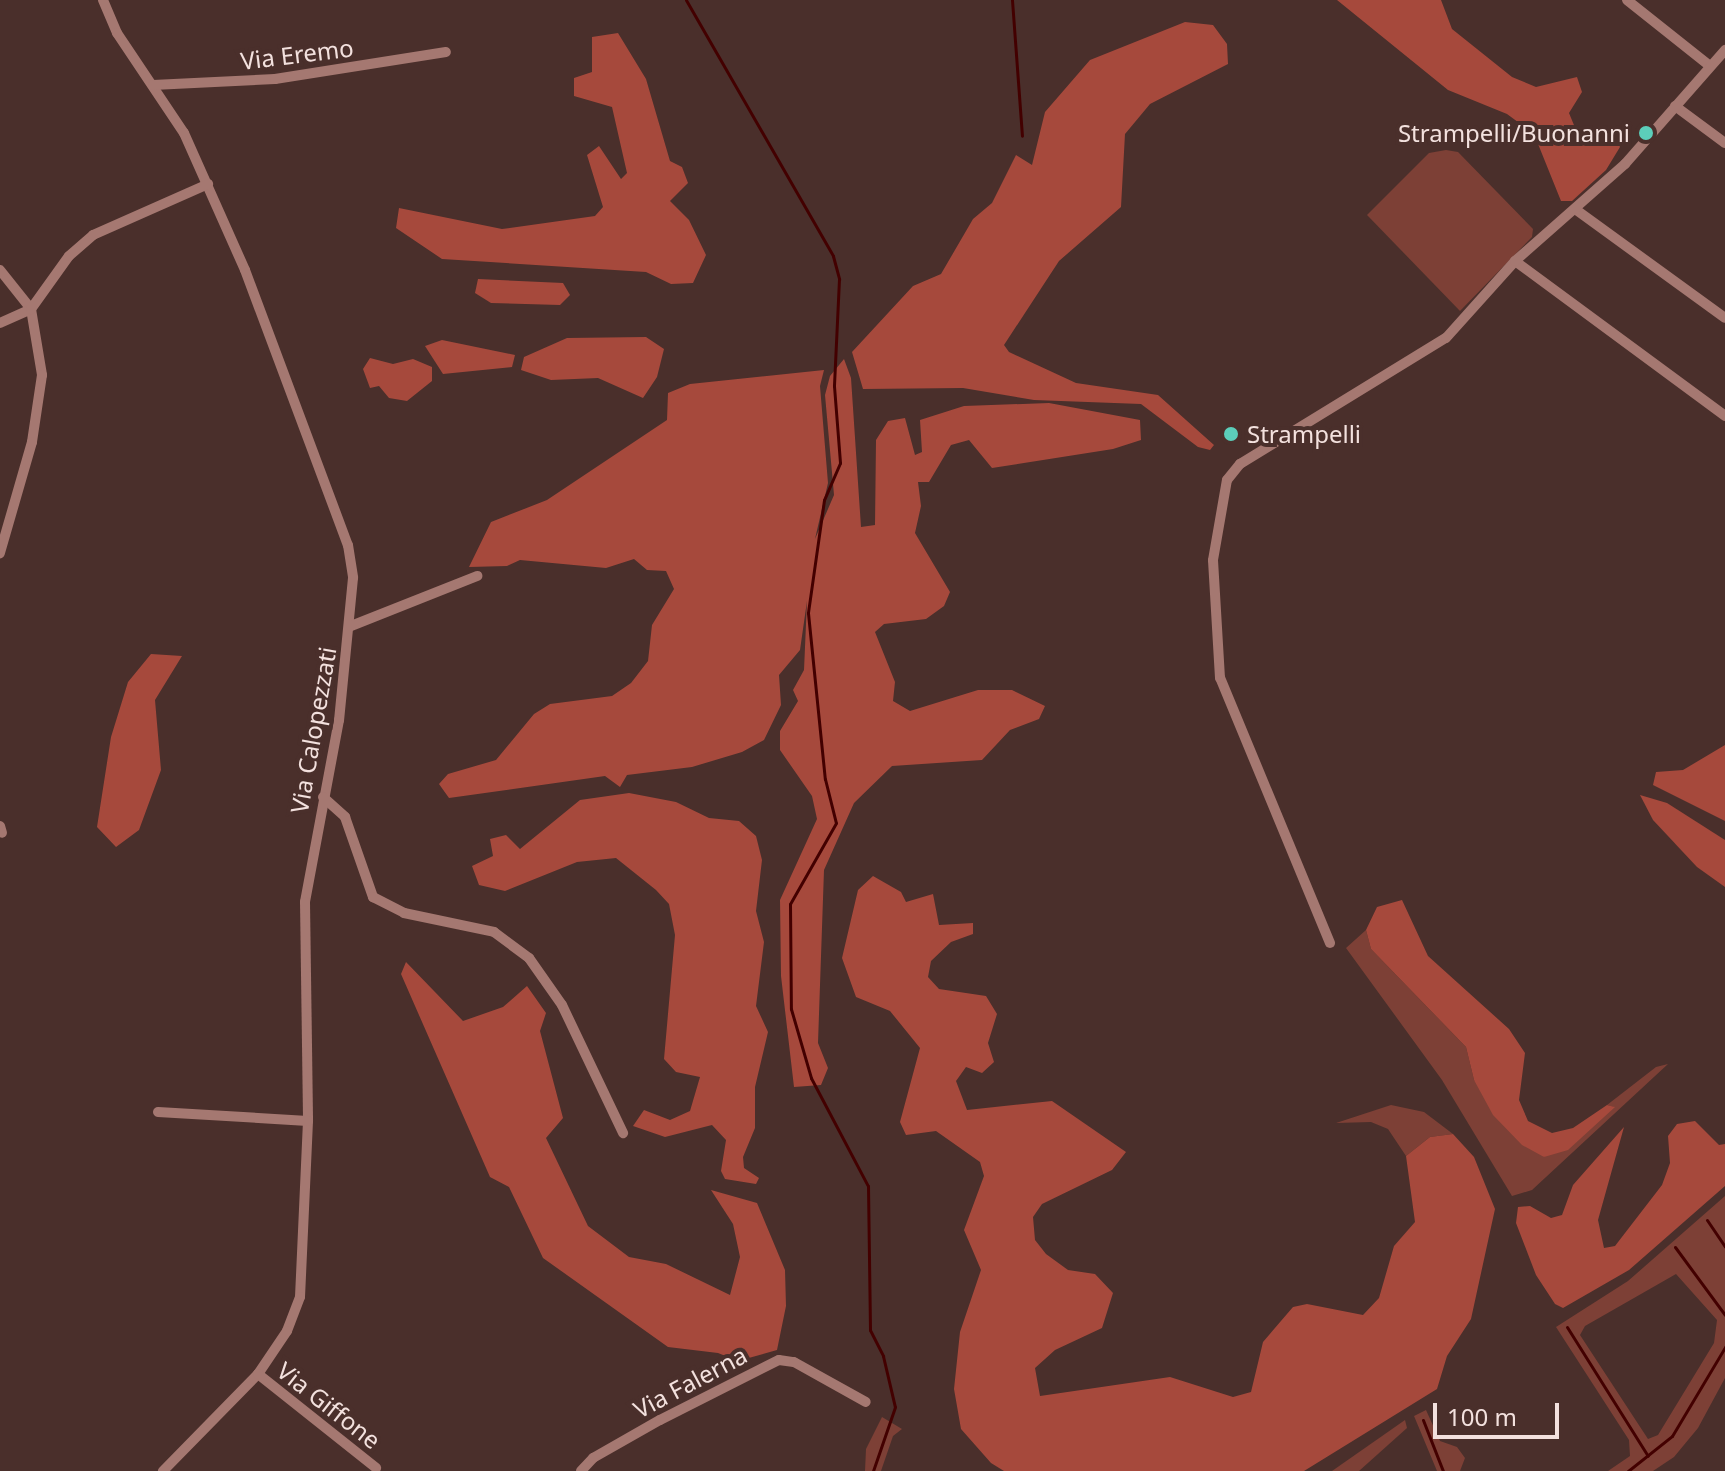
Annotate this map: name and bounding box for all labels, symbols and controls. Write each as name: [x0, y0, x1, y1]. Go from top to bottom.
street label: Via Eremo: [239, 33, 355, 75]
place label: Strampelli/Buonanni: [1398, 119, 1630, 147]
marker: Strampelli/Buonanni: [1637, 124, 1655, 142]
place label: Strampelli: [1247, 420, 1361, 448]
marker: Strampelli: [1222, 425, 1240, 443]
street label: Via Calopezzati: [284, 644, 342, 816]
street label: Via Falerna: [628, 1340, 752, 1424]
street label: Via Giffone: [272, 1356, 386, 1454]
scale bar: [1437, 1387, 1563, 1437]
text: 100 m: [1447, 1400, 1517, 1433]

